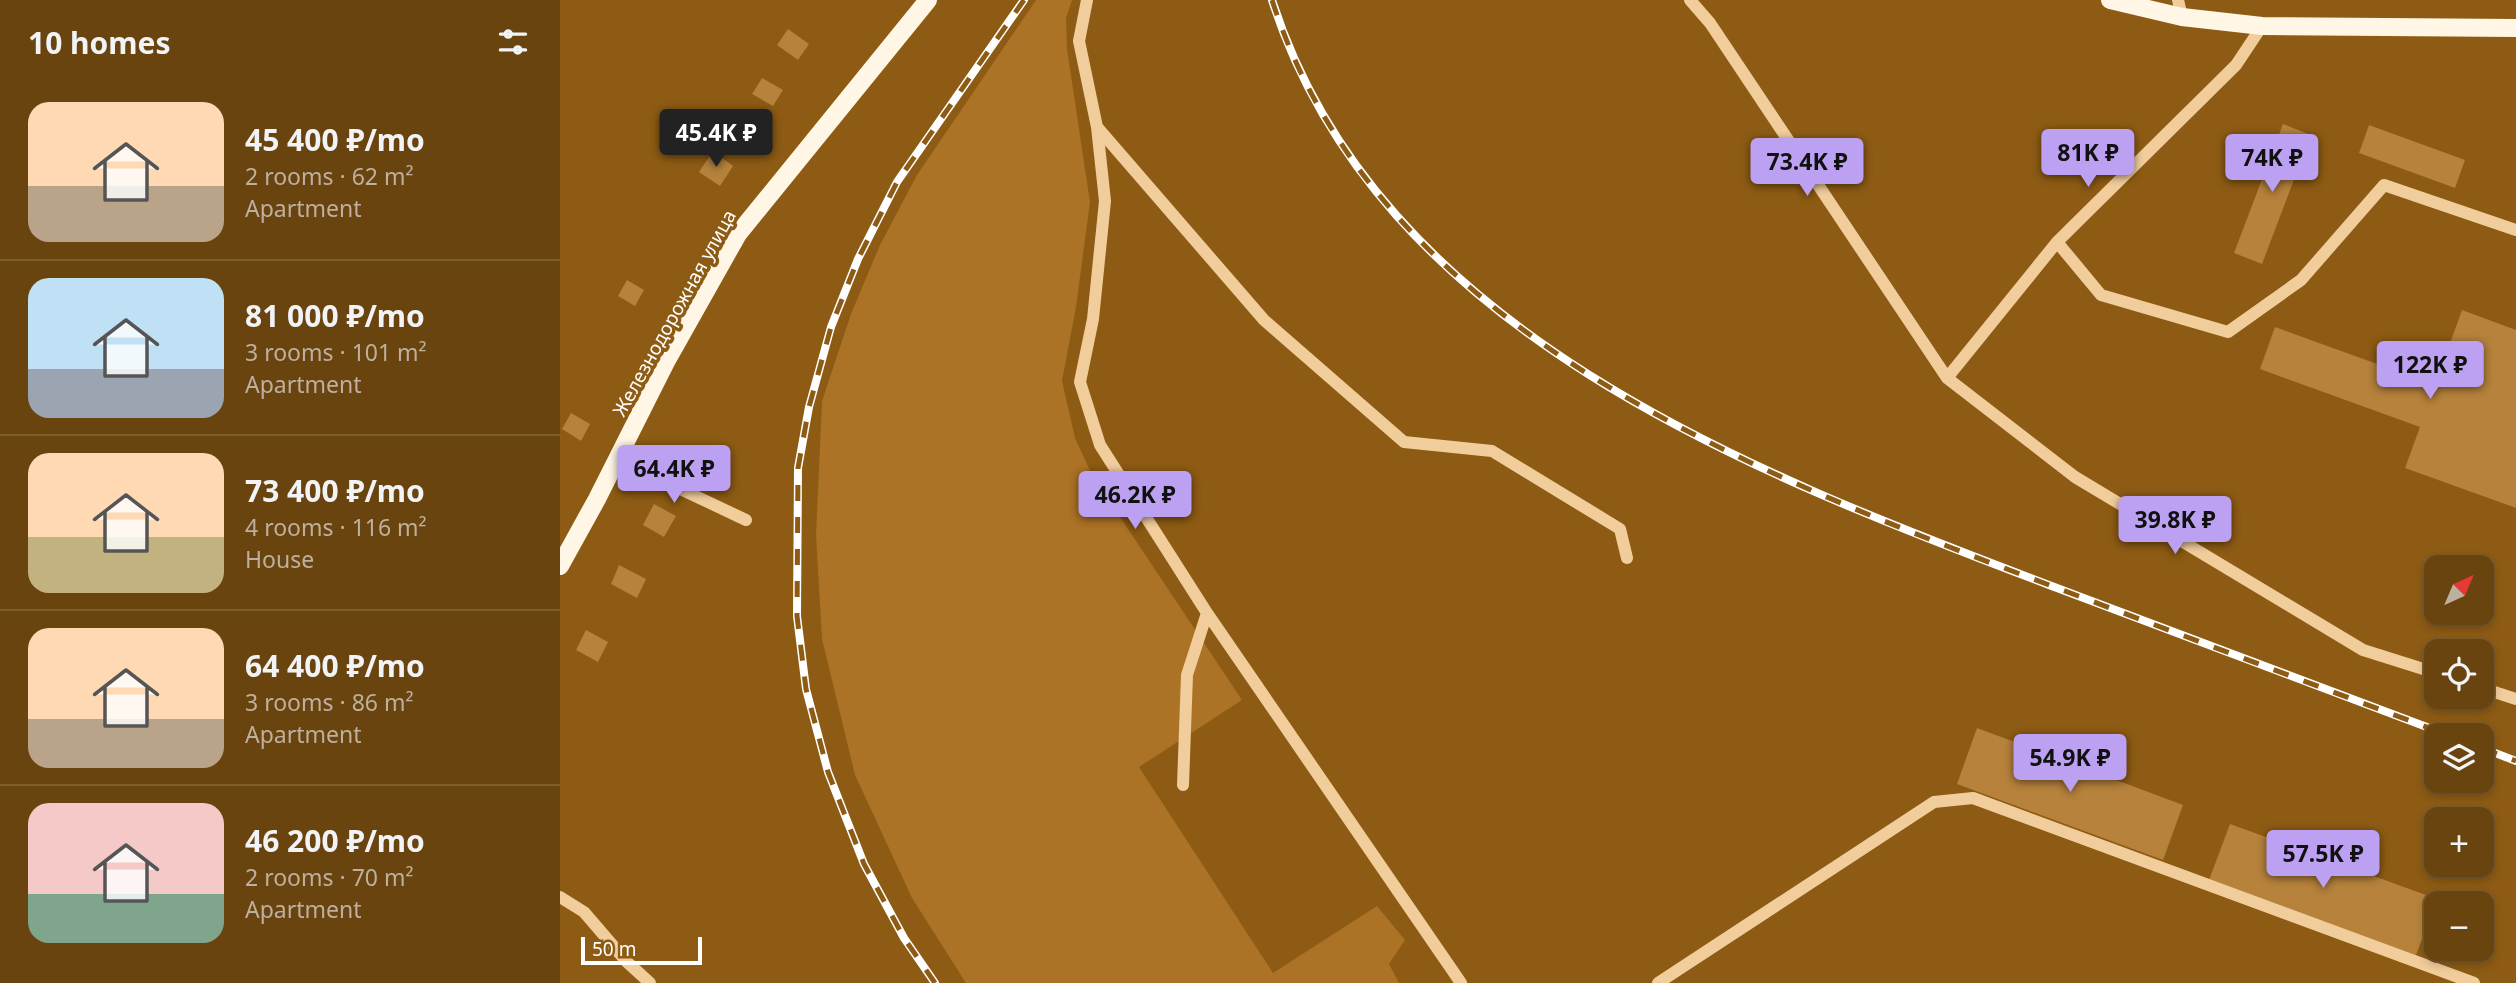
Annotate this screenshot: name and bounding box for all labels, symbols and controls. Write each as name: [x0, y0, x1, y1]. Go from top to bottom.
text: 10 homes: [28, 22, 171, 63]
icon: filters: [494, 23, 532, 61]
pin: 45.4K ₽: [651, 110, 781, 169]
text: 45.4K ₽: [676, 116, 756, 148]
text: 45 400 ₽/mo: [245, 119, 425, 160]
icon: home: [84, 130, 168, 214]
pin: 81K ₽: [2039, 130, 2137, 189]
pin: 74K ₽: [2223, 134, 2321, 194]
text: 81K ₽: [2057, 136, 2119, 168]
pin: 73.4K ₽: [1742, 138, 1872, 198]
text: 74K ₽: [2241, 141, 2303, 173]
text: 73.4K ₽: [1767, 145, 1847, 177]
text: 2 rooms · 62 m²: [245, 160, 414, 192]
text: Apartment: [245, 192, 362, 224]
street label: Железнодорожная улица: [606, 205, 742, 421]
text: 81 000 ₽/mo: [245, 295, 425, 336]
icon: home: [84, 306, 168, 390]
text: 3 rooms · 101 m²: [245, 336, 427, 368]
pin: 122K ₽: [2373, 342, 2487, 401]
text: 122K ₽: [2393, 348, 2467, 380]
text: Apartment: [245, 368, 362, 400]
pin: 64.4K ₽: [609, 446, 739, 505]
text: 64.4K ₽: [634, 452, 714, 484]
text: 73 400 ₽/mo: [245, 470, 425, 511]
pin: 46.2K ₽: [1070, 472, 1200, 531]
text: 46.2K ₽: [1095, 478, 1175, 510]
icon: home: [84, 481, 168, 565]
pin: 39.8K ₽: [2110, 496, 2240, 556]
text: 39.8K ₽: [2135, 503, 2215, 535]
text: 4 rooms · 116 m²: [245, 511, 427, 543]
text: House: [245, 543, 314, 575]
north arrow: [2424, 555, 2494, 625]
map controls: [2424, 555, 2494, 961]
button: locate: [2424, 639, 2494, 709]
text: 64 400 ₽/mo: [245, 645, 425, 686]
icon: home: [84, 656, 168, 740]
text: 3 rooms · 86 m²: [245, 686, 414, 718]
text: Apartment: [245, 718, 362, 750]
button: layers: [2424, 723, 2494, 793]
pin: 54.9K ₽: [2005, 734, 2135, 794]
text: 54.9K ₽: [2030, 741, 2110, 773]
button: +: [2424, 807, 2494, 877]
text: 46 200 ₽/mo: [245, 820, 425, 861]
pin: 57.5K ₽: [2258, 830, 2388, 890]
icon: home: [84, 831, 168, 915]
text: 57.5K ₽: [2283, 837, 2363, 869]
text: 2 rooms · 70 m²: [245, 861, 414, 893]
button: −: [2424, 891, 2494, 961]
text: Apartment: [245, 893, 362, 925]
scale bar: [581, 934, 702, 966]
text: 50 m: [592, 936, 636, 962]

